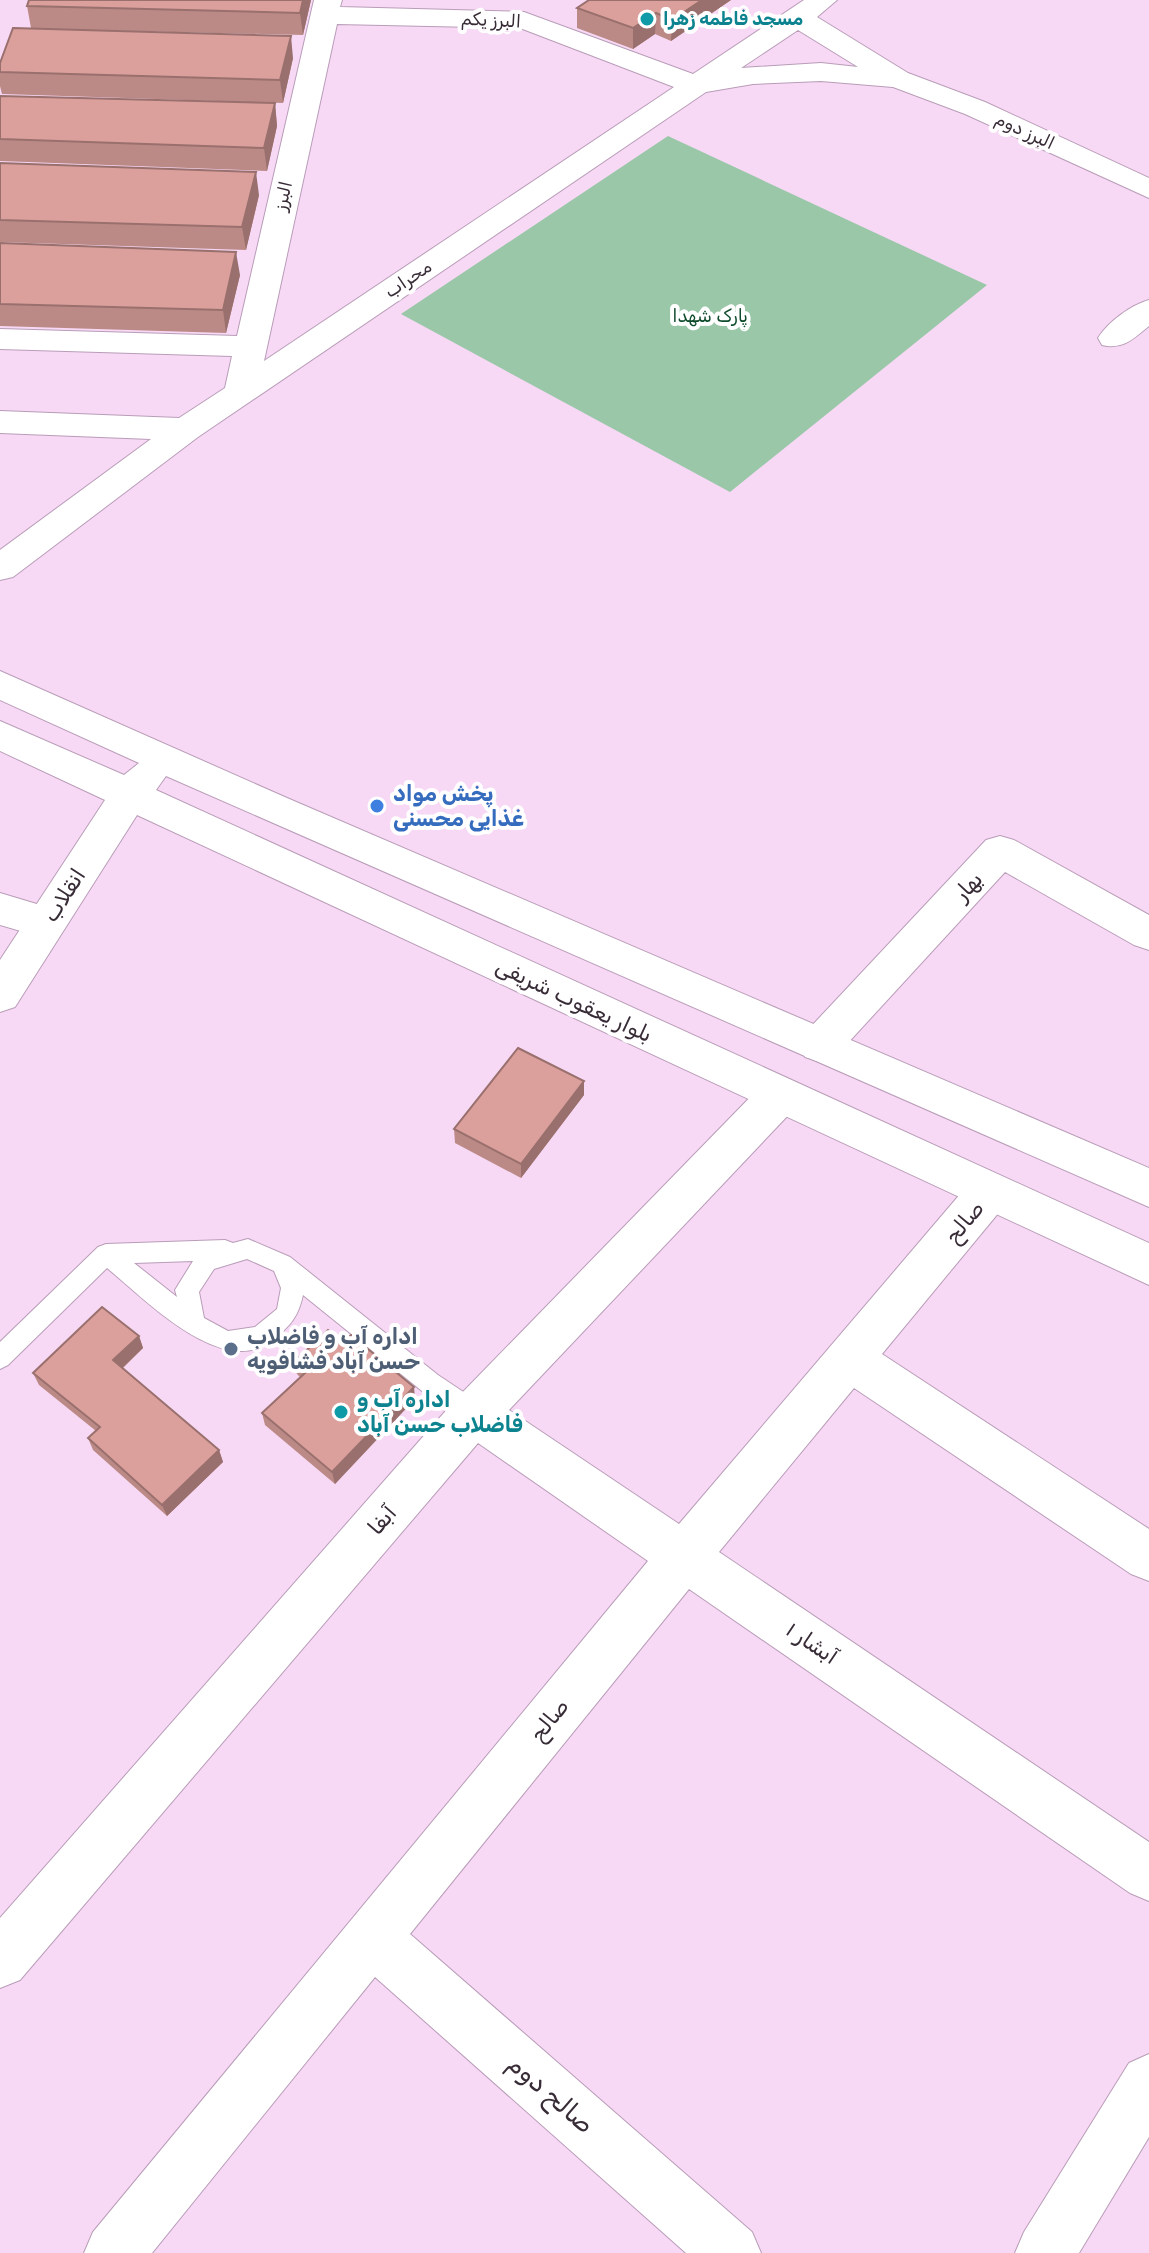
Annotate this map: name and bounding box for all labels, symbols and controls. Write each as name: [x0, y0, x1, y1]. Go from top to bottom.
street label: البرز یکم: [460, 7, 522, 34]
place label: مسجد فاطمه زهرا: [663, 8, 803, 30]
marker: مسجد فاطمه زهرا: [638, 10, 656, 28]
street label: البرز دوم: [992, 108, 1058, 154]
street label: البرز: [269, 179, 297, 214]
street label: محراب: [380, 255, 436, 303]
park label: پارک شهدا: [672, 305, 748, 328]
place label: پخش مواد غذایی محسنی: [393, 780, 524, 832]
marker: پخش مواد غذایی محسنی: [368, 797, 386, 815]
street label: انقلاب: [37, 863, 91, 927]
street label: بهار: [946, 866, 988, 908]
street label: بلوار یعقوب شریفی: [491, 952, 657, 1048]
street label: صالح: [939, 1195, 991, 1250]
place label: اداره آب و فاضلاب حسن آباد فشافویه: [247, 1323, 420, 1375]
marker: اداره آب و فاضلاب حسن آباد فشافویه: [222, 1340, 240, 1358]
place label: اداره آب و فاضلاب حسن آباد: [357, 1386, 523, 1438]
marker: اداره آب و فاضلاب حسن آباد: [332, 1403, 350, 1421]
street label: آبفا: [362, 1499, 403, 1540]
street label: آبشار ۱: [781, 1616, 844, 1670]
street label: صالح: [524, 1693, 576, 1748]
street label: صالح دوم: [500, 2048, 600, 2142]

